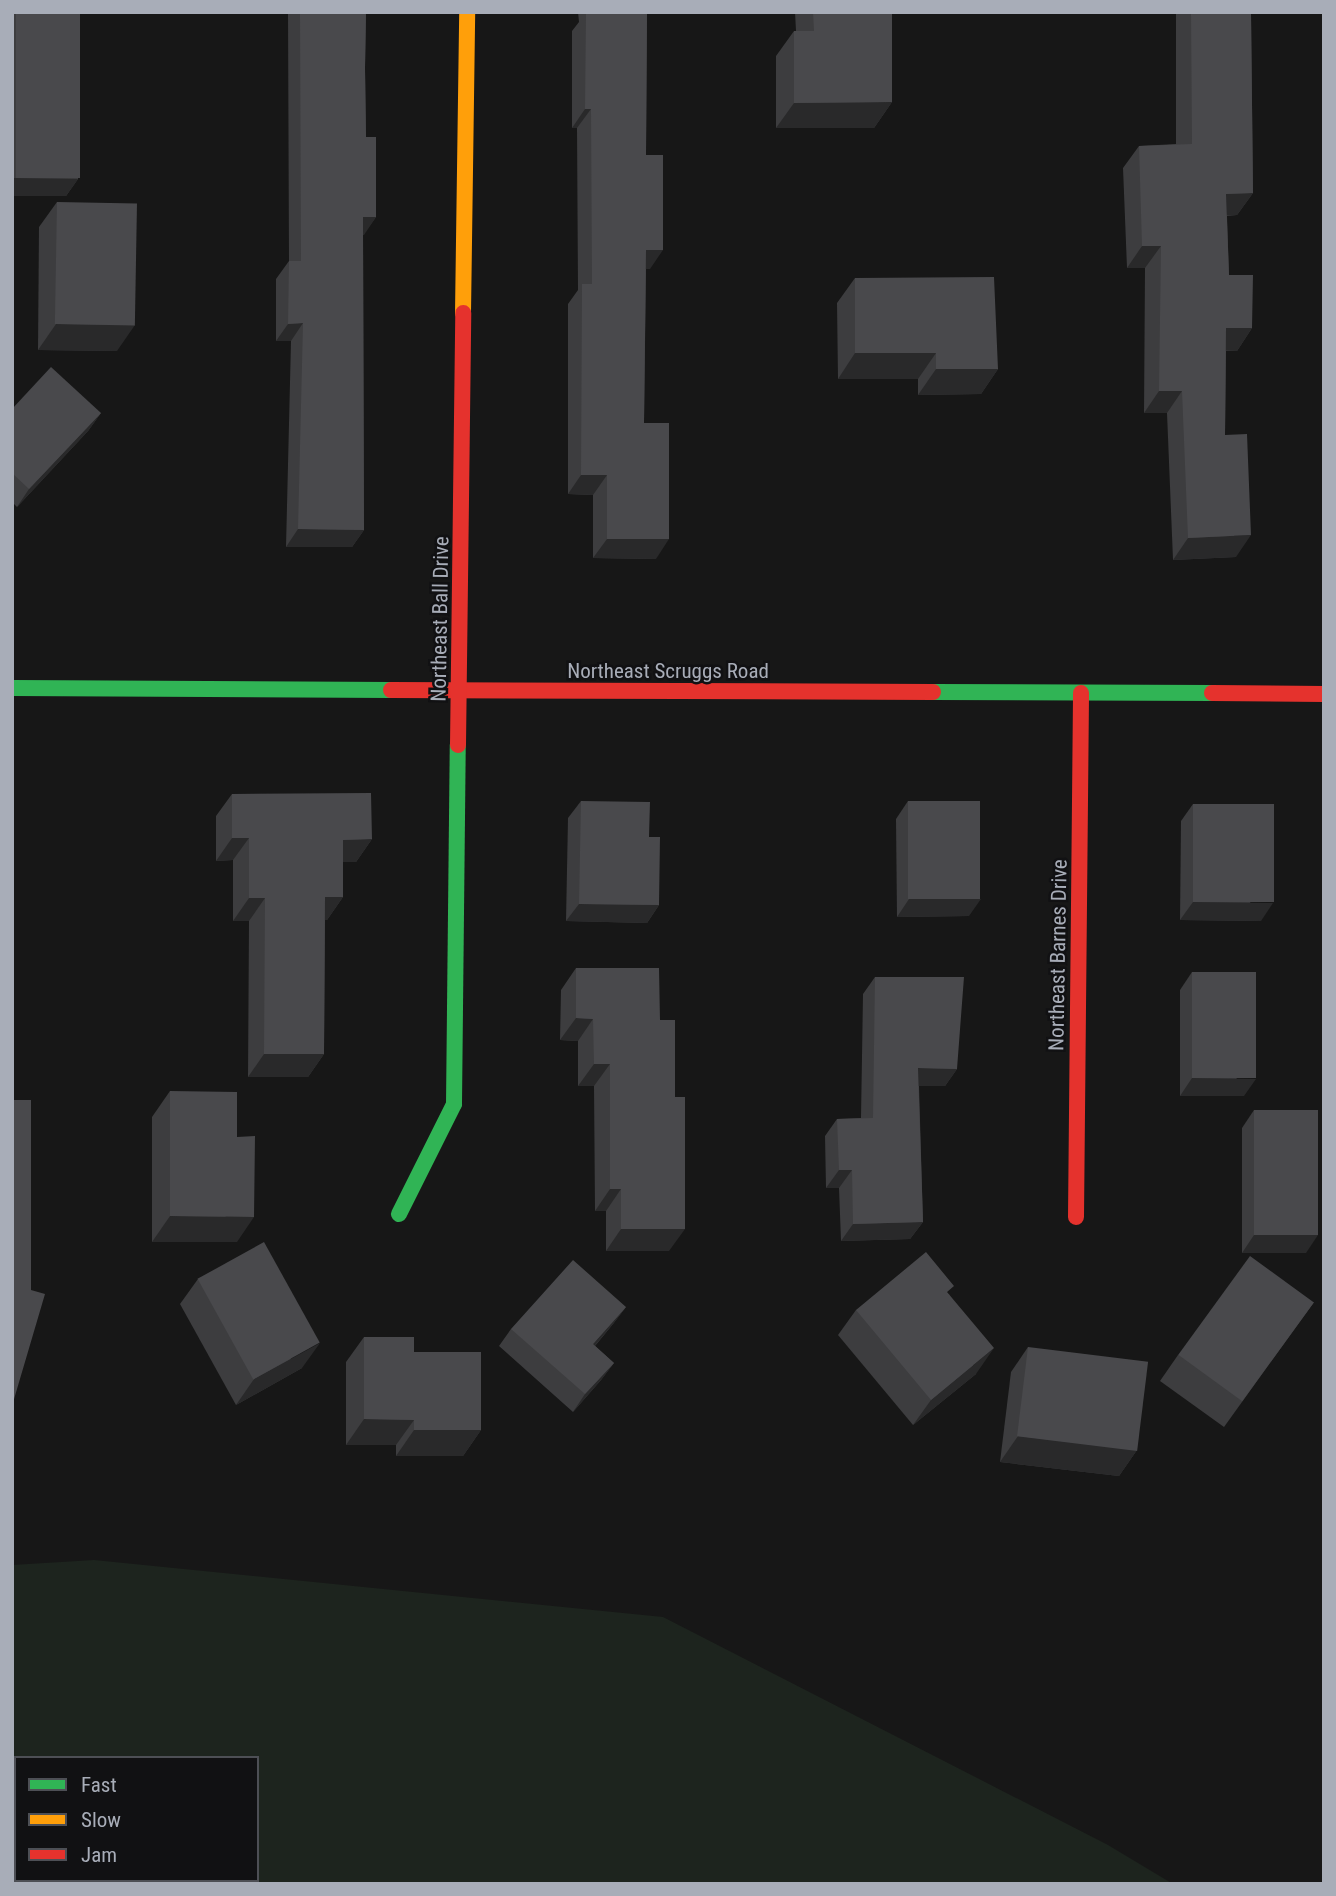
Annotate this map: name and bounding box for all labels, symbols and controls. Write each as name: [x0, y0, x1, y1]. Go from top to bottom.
street label: Northeast Ball Drive: [426, 536, 454, 702]
street label: Northeast Scruggs Road: [567, 658, 769, 684]
street label: Northeast Barnes Drive: [1044, 859, 1072, 1051]
legend: [14, 1756, 259, 1882]
text: Fast: [81, 1773, 117, 1797]
text: Slow: [81, 1808, 121, 1832]
text: Jam: [81, 1843, 117, 1867]

